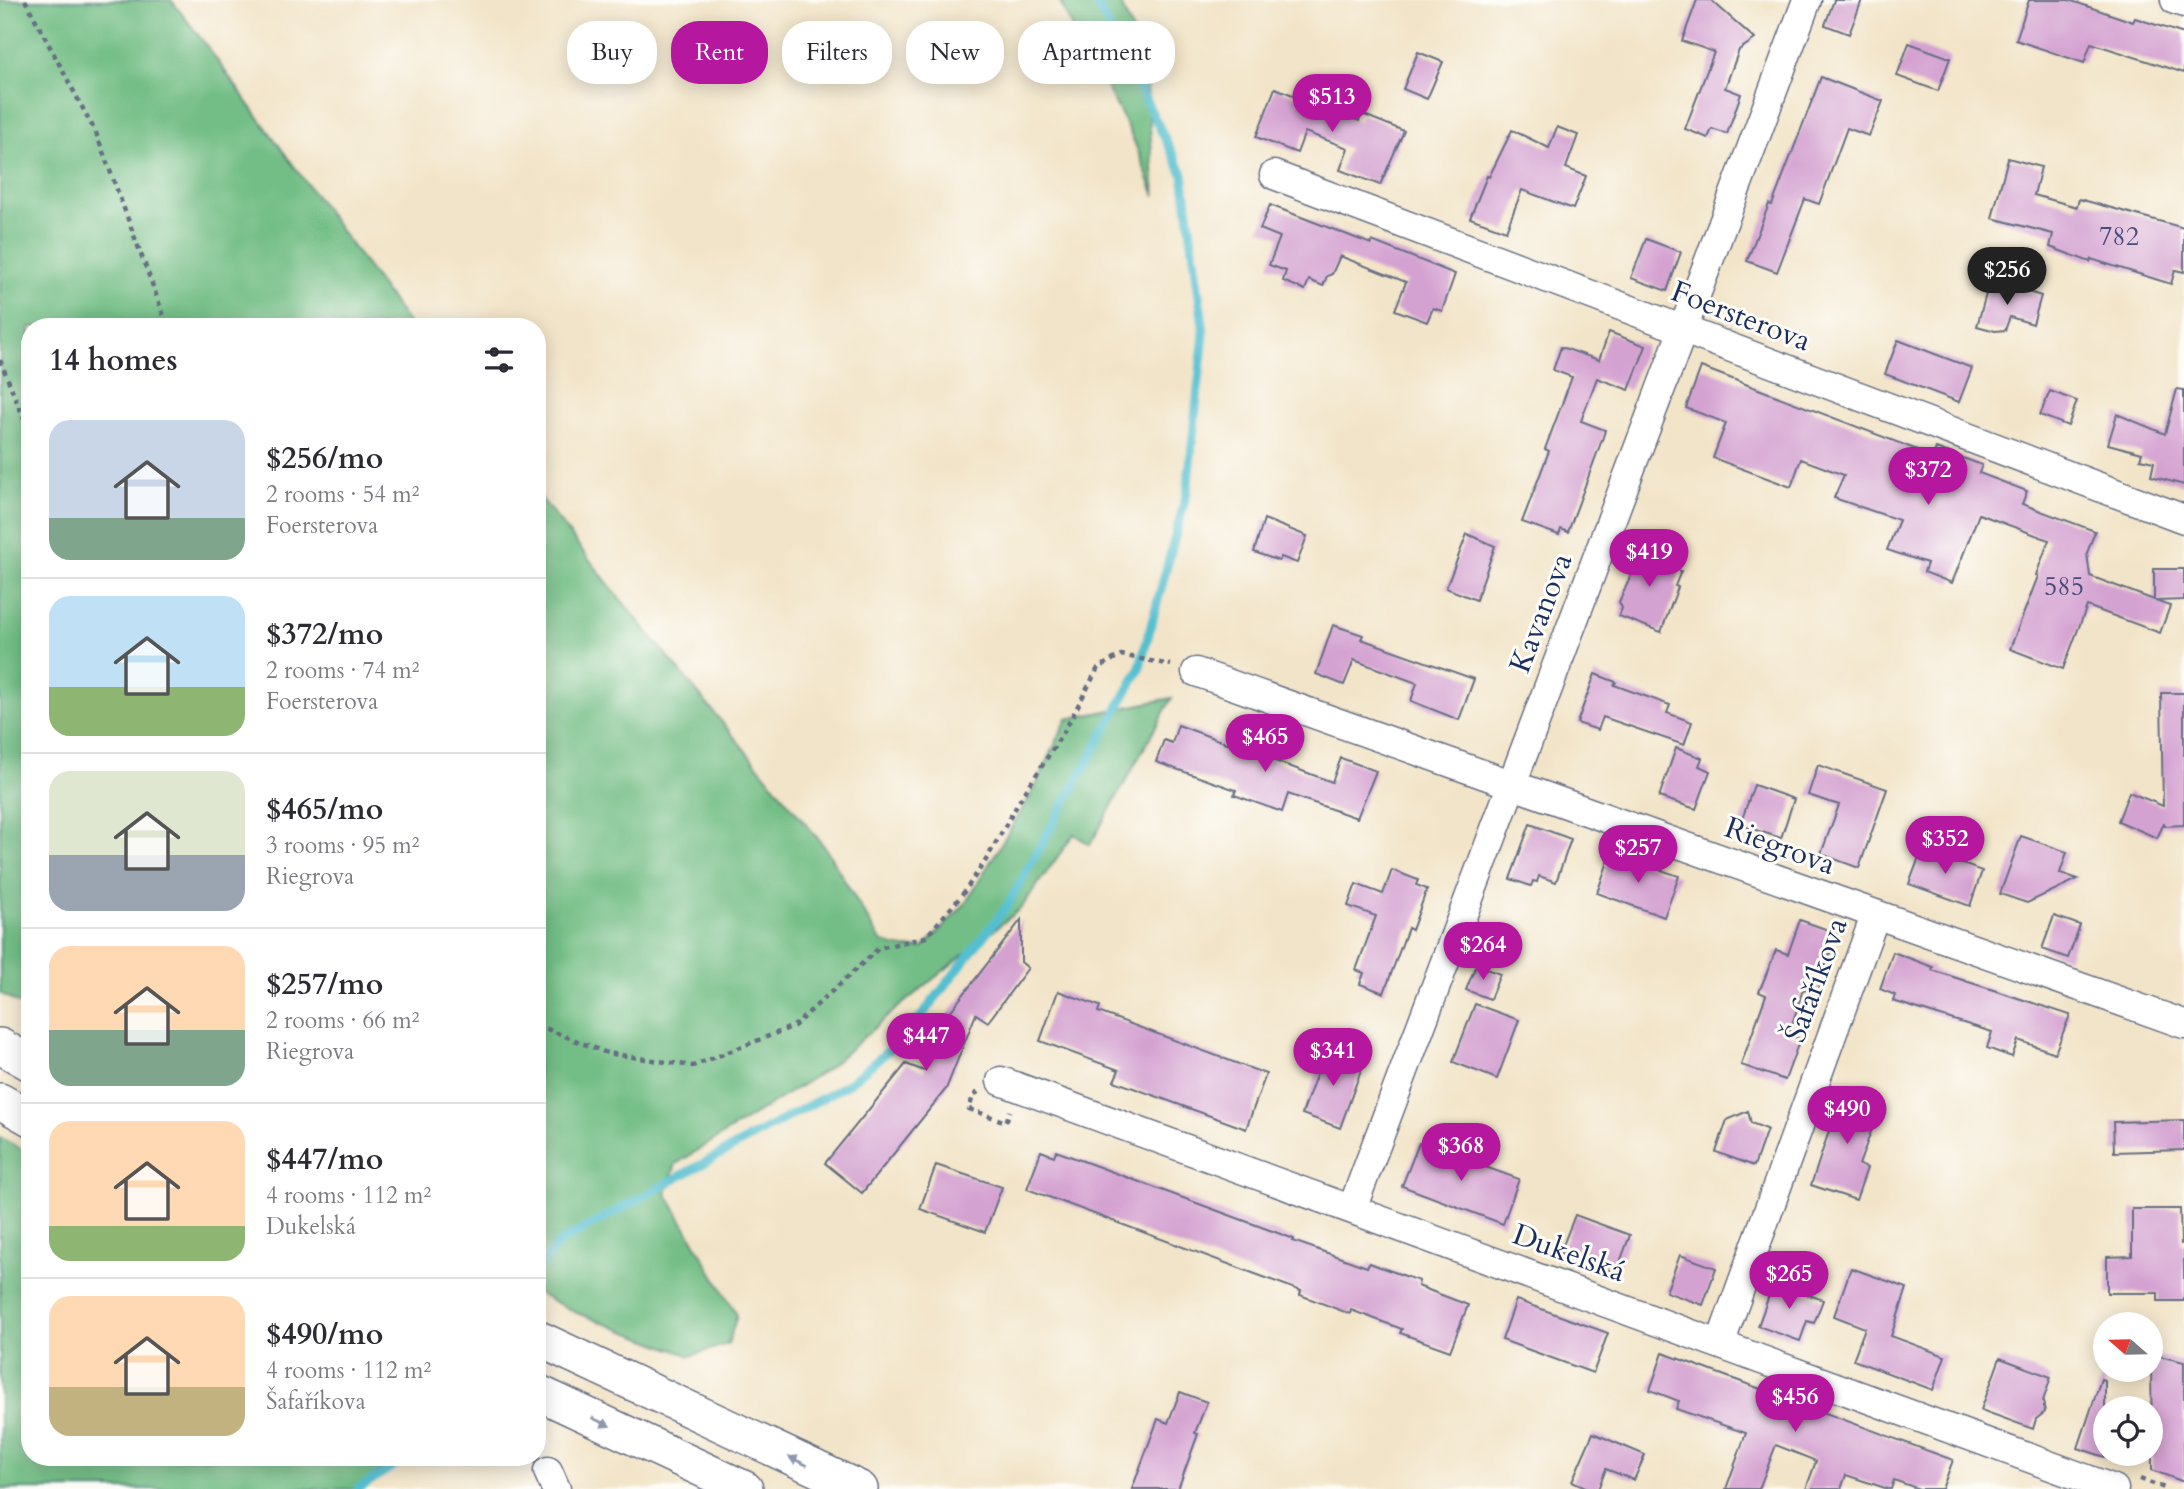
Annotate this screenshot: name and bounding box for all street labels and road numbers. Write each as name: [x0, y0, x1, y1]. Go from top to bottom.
street label: Foersterova: [1665, 271, 1817, 361]
street label: Kavanova: [1499, 547, 1583, 679]
street label: Riegrova: [1719, 807, 1841, 885]
street label: Šafaříkova: [1775, 912, 1857, 1048]
street label: Dukelská: [1507, 1214, 1631, 1292]

